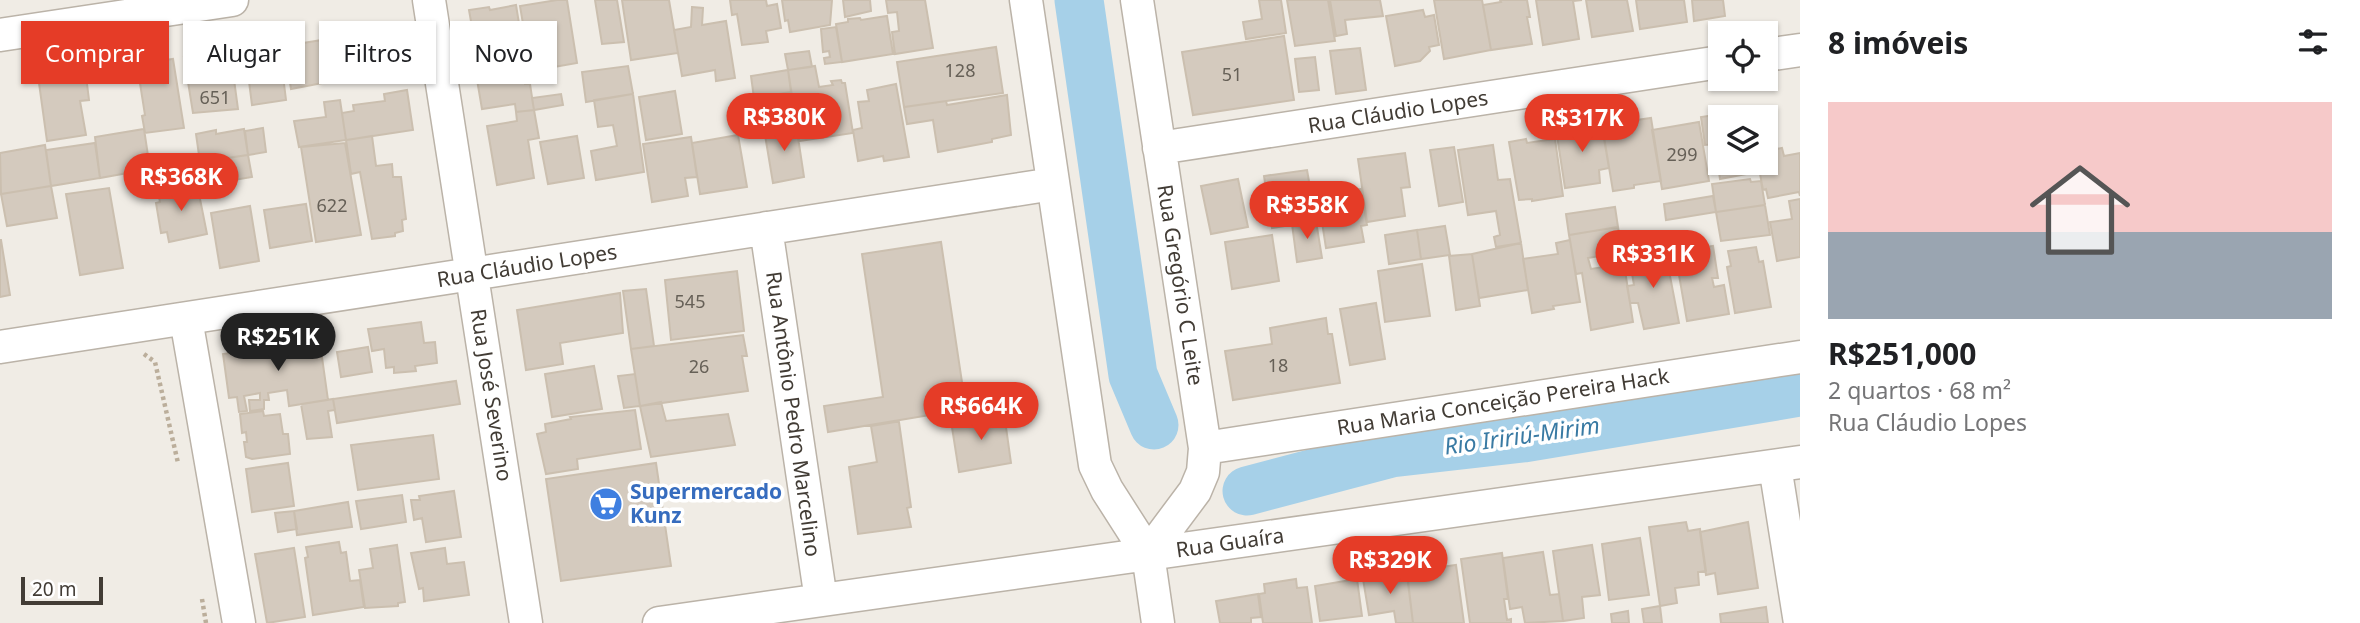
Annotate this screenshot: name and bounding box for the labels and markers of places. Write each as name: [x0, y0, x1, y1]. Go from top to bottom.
pin: R$380K: [727, 94, 841, 153]
pin: R$317K: [1525, 94, 1639, 154]
pin: R$368K: [124, 154, 238, 213]
pin: R$358K: [1250, 182, 1364, 241]
pin: R$331K: [1596, 230, 1710, 290]
pin: R$251K: [221, 314, 335, 373]
pin: R$664K: [924, 382, 1038, 442]
place label: Supermercado Kunz: [630, 477, 782, 529]
supermarket icon: Supermercado Kunz: [587, 485, 625, 523]
pin: R$329K: [1333, 536, 1447, 596]

